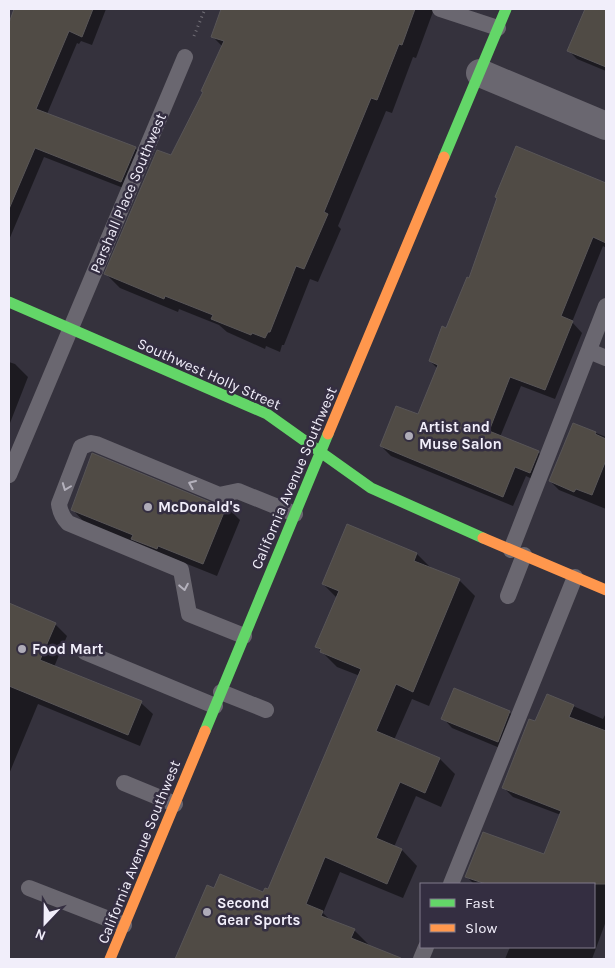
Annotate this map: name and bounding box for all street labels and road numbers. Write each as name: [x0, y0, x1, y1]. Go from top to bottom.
street label: Parshall Place Southwest: [86, 110, 170, 276]
street label: Southwest Holly Street: [135, 334, 284, 414]
street label: California Avenue Southwest: [247, 384, 341, 572]
street label: California Avenue Southwest: [94, 757, 184, 946]

